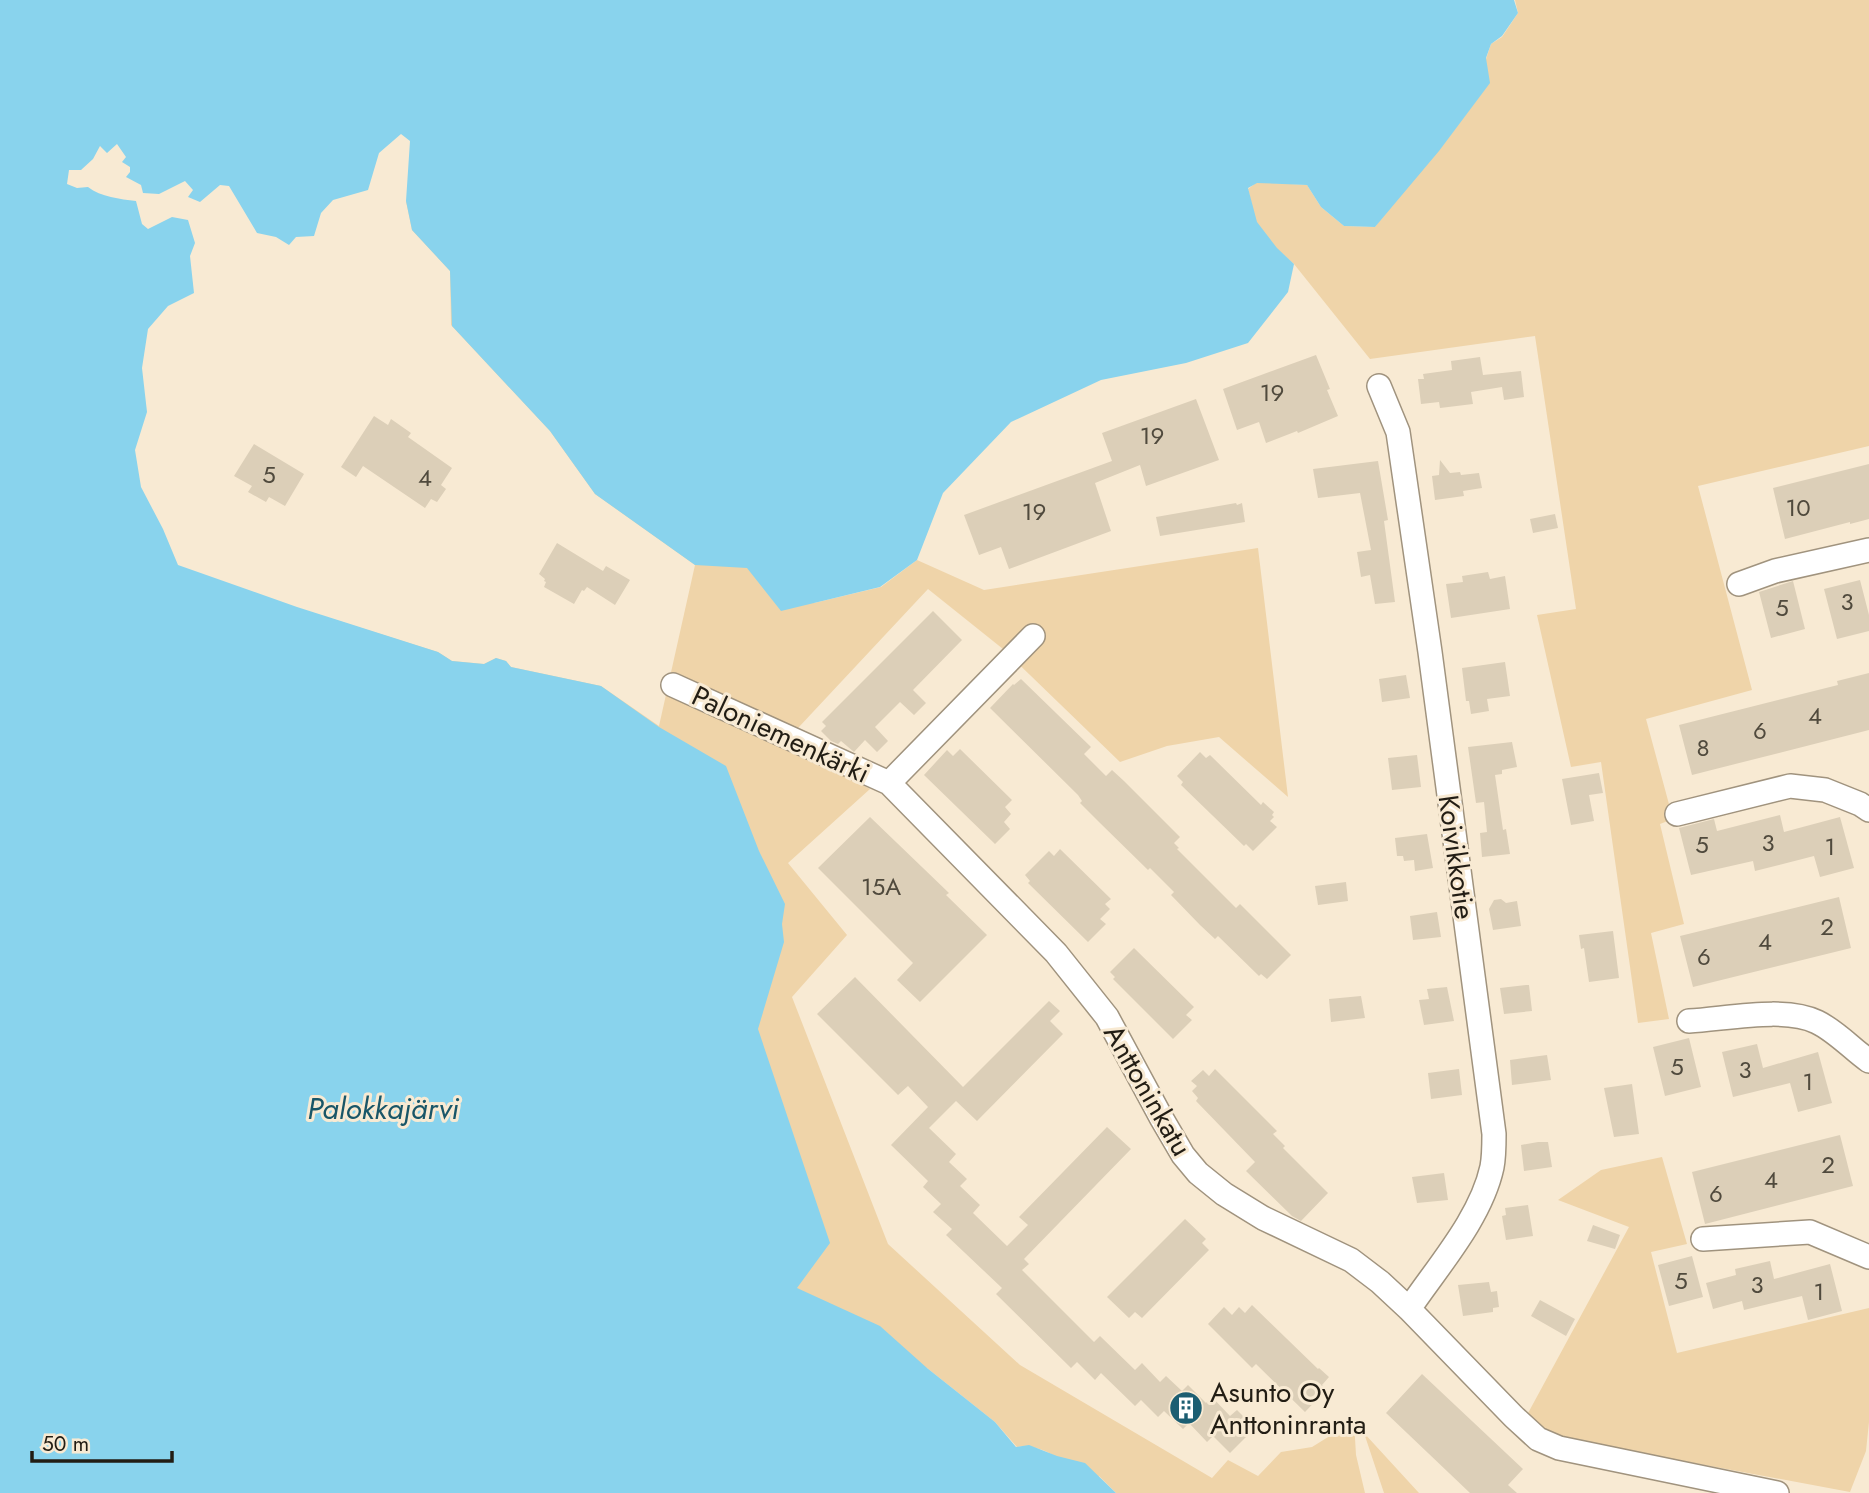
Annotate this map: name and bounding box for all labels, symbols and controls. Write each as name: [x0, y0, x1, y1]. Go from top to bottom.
house number: 19: [1260, 375, 1284, 410]
house number: 19: [1140, 418, 1164, 453]
house number: 5: [262, 457, 276, 492]
house number: 4: [418, 460, 432, 495]
house number: 10: [1785, 490, 1811, 525]
house number: 19: [1022, 494, 1046, 529]
house number: 3: [1840, 584, 1854, 619]
house number: 5: [1775, 590, 1789, 625]
street label: Paloniemenkärki: [685, 675, 877, 794]
house number: 4: [1808, 698, 1822, 733]
house number: 6: [1753, 713, 1767, 748]
house number: 8: [1696, 730, 1710, 765]
street label: Koivikkotie: [1428, 792, 1486, 922]
house number: 3: [1761, 825, 1775, 860]
house number: 5: [1695, 827, 1709, 862]
house number: 1: [1825, 829, 1835, 864]
house number: 15A: [861, 869, 901, 904]
house number: 2: [1820, 909, 1834, 944]
house number: 4: [1758, 924, 1772, 959]
house number: 6: [1697, 939, 1711, 974]
street label: Anttoninkatu: [1093, 1017, 1202, 1164]
house number: 5: [1670, 1049, 1684, 1084]
house number: 3: [1738, 1052, 1752, 1087]
house number: 1: [1803, 1064, 1813, 1099]
water label: Palokkajärvi: [307, 1087, 459, 1130]
house number: 2: [1821, 1147, 1835, 1182]
house number: 4: [1764, 1162, 1778, 1197]
house number: 6: [1709, 1176, 1723, 1211]
house number: 5: [1674, 1263, 1688, 1298]
house number: 3: [1750, 1267, 1764, 1302]
house number: 1: [1814, 1274, 1824, 1309]
place label: Asunto Oy Anttoninranta: [1210, 1372, 1367, 1445]
building icon: Asunto Oy Anttoninranta: [1167, 1389, 1205, 1427]
scale bar: [32, 1420, 172, 1464]
text: 50 m: [42, 1429, 89, 1459]

